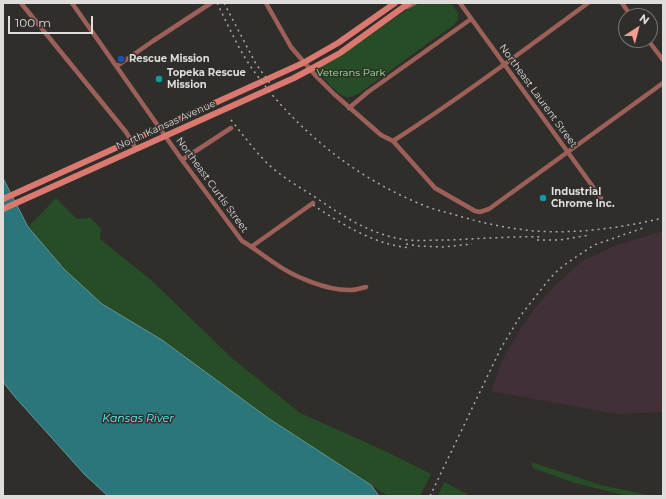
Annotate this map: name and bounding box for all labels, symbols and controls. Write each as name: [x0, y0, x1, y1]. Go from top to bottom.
scale bar: [10, 8, 95, 34]
north arrow: [618, 8, 658, 48]
text: N: [637, 11, 652, 27]
text: 100 m: [15, 15, 51, 30]
street label: Northeast Laurent Street: [496, 42, 580, 150]
place label: Rescue Mission: [129, 53, 210, 65]
marker: Rescue Mission: [116, 54, 126, 64]
place label: Topeka Rescue Mission: [167, 67, 246, 90]
park label: Veterans Park: [317, 67, 385, 79]
marker: Topeka Rescue Mission: [154, 74, 164, 84]
street label: North Kansas Avenue: [114, 98, 218, 152]
street label: Northeast Curtis Street: [173, 135, 251, 235]
place label: Industrial Chrome Inc.: [551, 186, 615, 210]
marker: Industrial Chrome Inc.: [538, 193, 548, 203]
water label: Kansas River: [102, 412, 174, 426]

